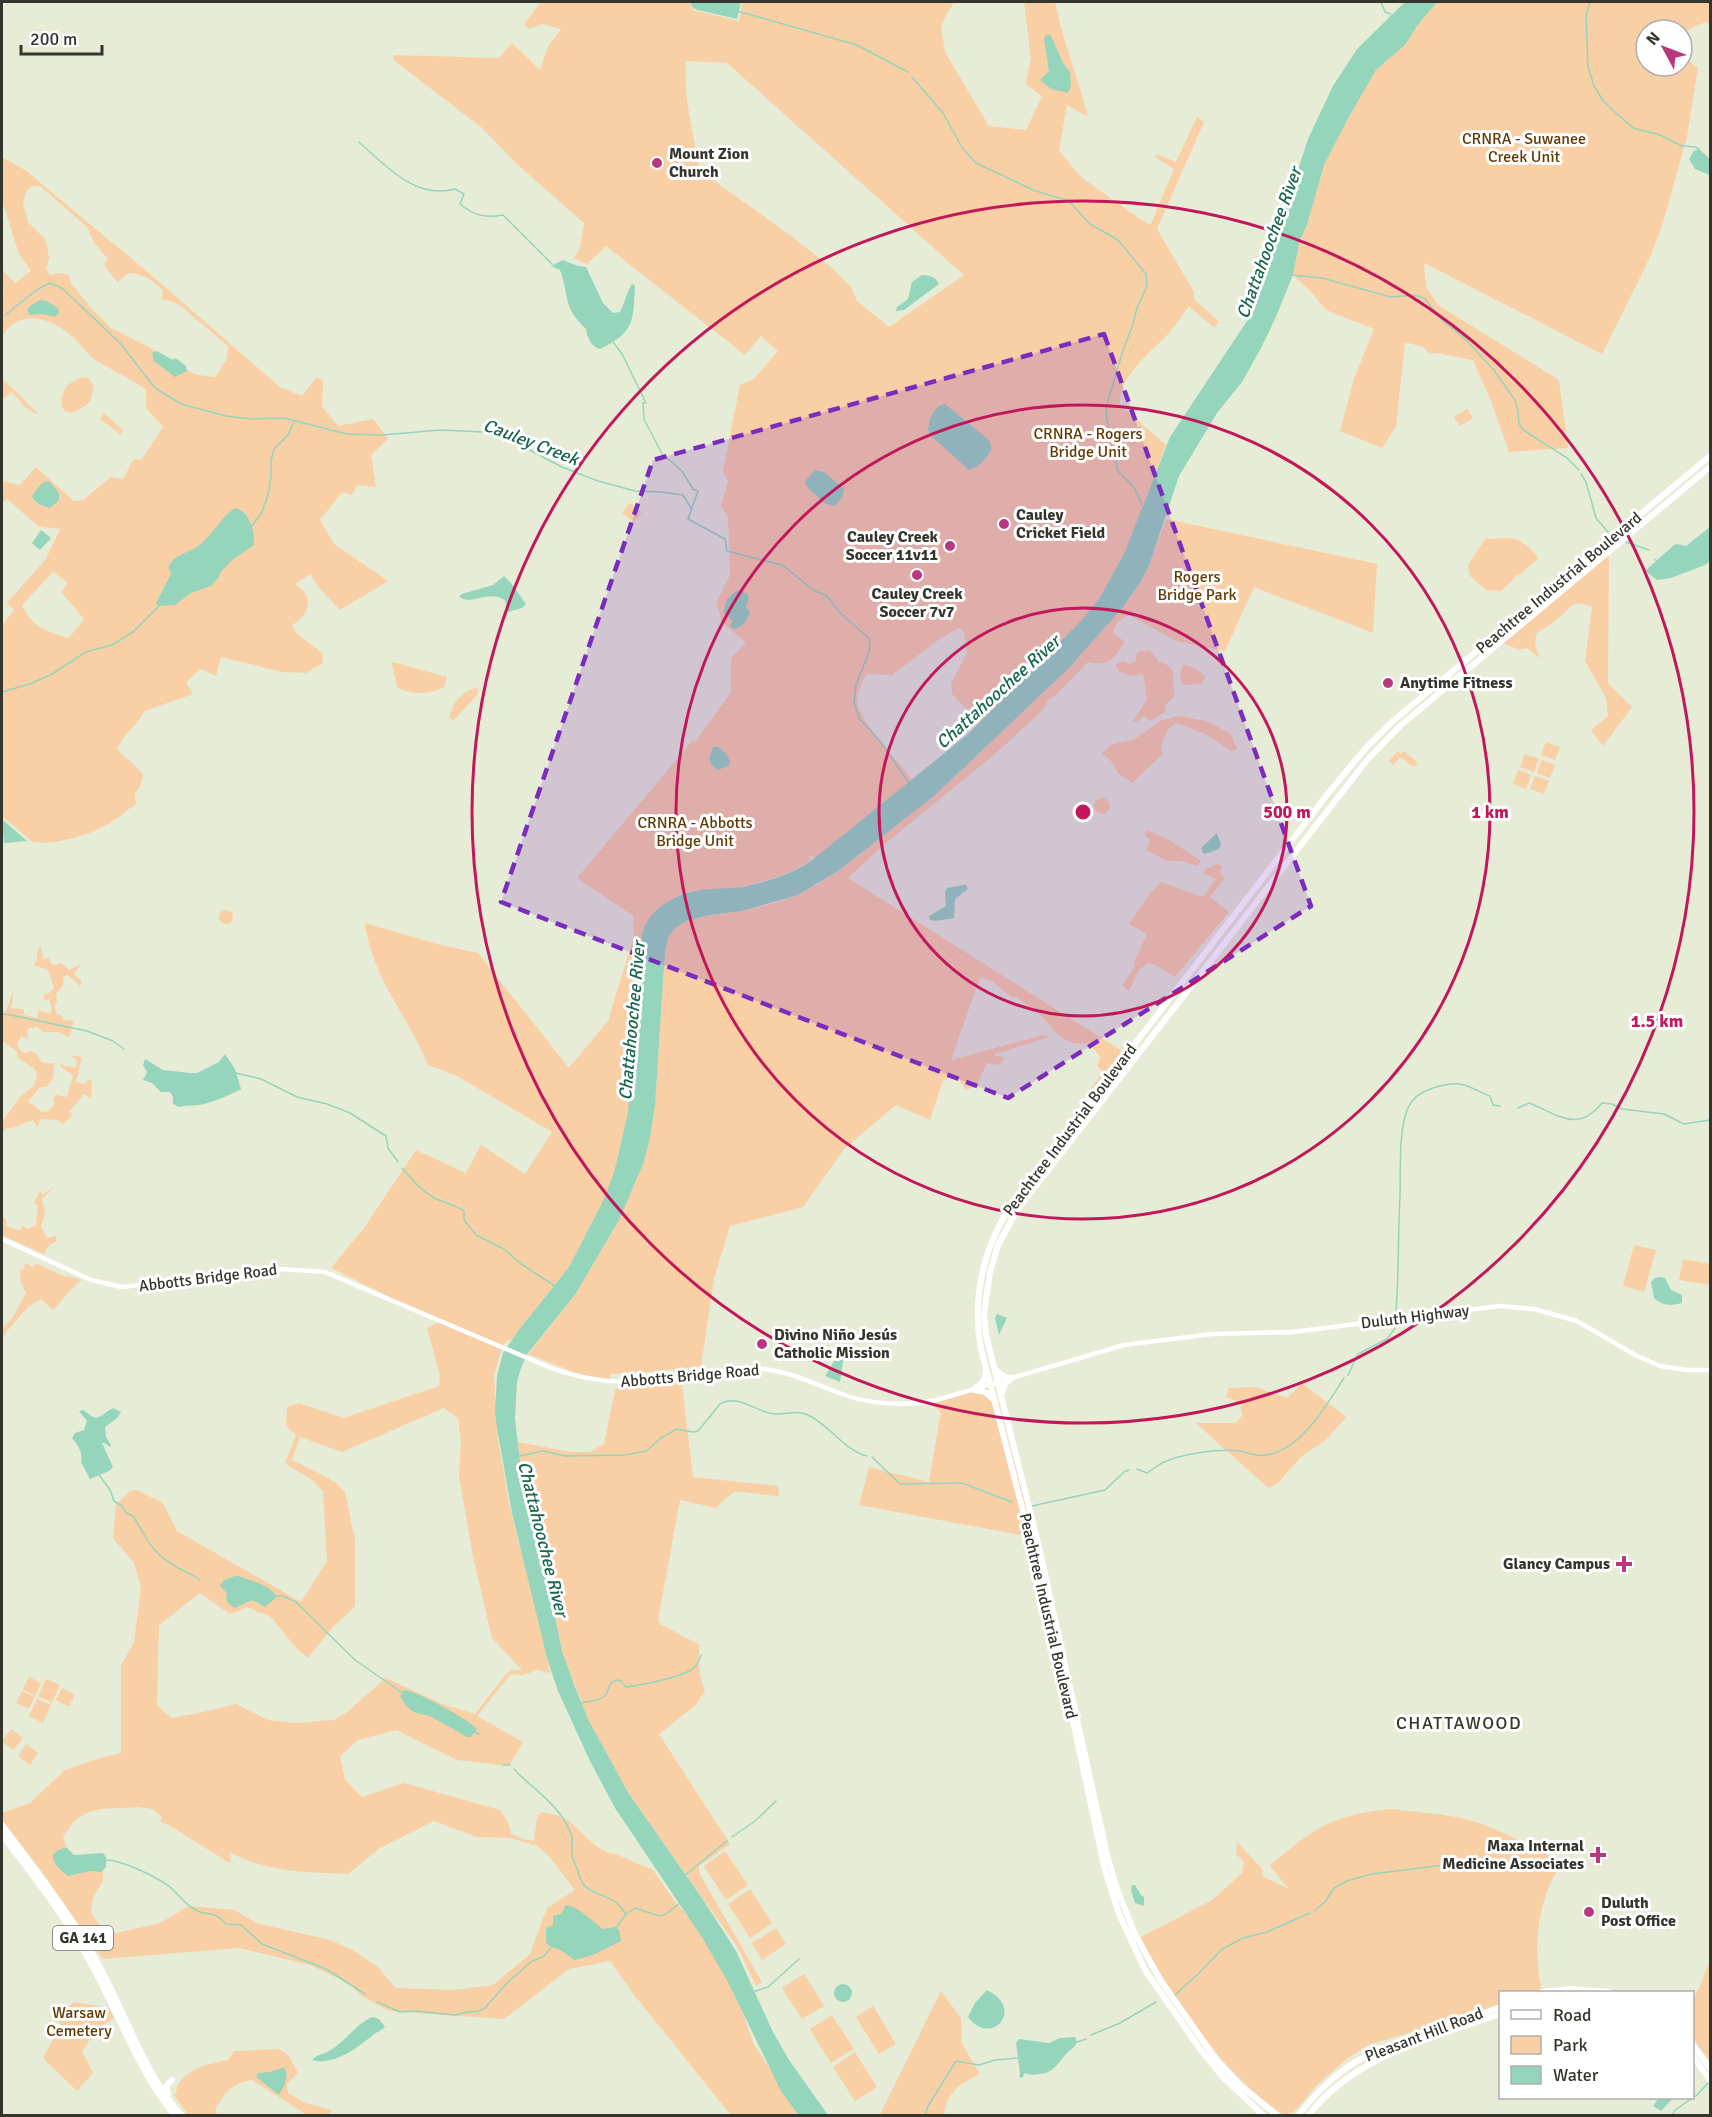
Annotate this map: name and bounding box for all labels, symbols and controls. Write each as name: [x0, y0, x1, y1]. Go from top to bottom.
scale bar: [21, 18, 102, 56]
north arrow: [1634, 18, 1694, 78]
text: 200 m: [30, 28, 77, 50]
text: N: [1642, 28, 1665, 50]
park label: CRNRA - Suwanee Creek Unit: [1462, 129, 1586, 167]
place label: Mount Zion Church: [669, 144, 749, 182]
marker: Mount Zion Church: [650, 156, 664, 170]
water label: Chattahoochee River: [1231, 162, 1307, 322]
water label: Cauley Creek: [480, 414, 584, 471]
park label: CRNRA - Rogers Bridge Unit: [1033, 424, 1143, 462]
place label: Cauley Cricket Field: [1016, 505, 1106, 543]
street label: Peachtree Industrial Boulevard: [1472, 508, 1646, 658]
marker: Cauley Cricket Field: [997, 517, 1011, 531]
place label: Cauley Creek Soccer 11v11: [846, 527, 939, 565]
marker: Cauley Creek Soccer 11v11: [943, 539, 957, 553]
park label: Rogers Bridge Park: [1157, 567, 1237, 605]
marker: Cauley Creek Soccer 7v7: [910, 568, 924, 582]
place label: Cauley Creek Soccer 7v7: [871, 584, 963, 622]
water label: Chattahoochee River: [931, 629, 1066, 753]
place label: Anytime Fitness: [1400, 673, 1513, 693]
marker: Anytime Fitness: [1381, 676, 1395, 690]
text: 500 m: [1263, 801, 1311, 823]
text: 1 km: [1471, 801, 1509, 823]
centre of rings: [1073, 802, 1093, 822]
park label: CRNRA - Abbotts Bridge Unit: [637, 813, 753, 851]
water label: Chattahoochee River: [614, 938, 650, 1101]
text: 1.5 km: [1631, 1010, 1683, 1032]
street label: Peachtree Industrial Boulevard: [999, 1040, 1141, 1220]
street label: Abbotts Bridge Road: [138, 1260, 278, 1296]
street label: Duluth Highway: [1360, 1300, 1471, 1334]
place label: Divino Niño Jesús Catholic Mission: [774, 1325, 897, 1363]
marker: Divino Niño Jesús Catholic Mission: [755, 1337, 769, 1351]
street label: Abbotts Bridge Road: [620, 1360, 760, 1392]
water label: Chattahoochee River: [513, 1459, 574, 1621]
street label: Peachtree Industrial Boulevard: [1015, 1511, 1081, 1721]
place label: Glancy Campus: [1503, 1554, 1610, 1574]
marker: Glancy Campus: [1615, 1555, 1633, 1573]
district label: CHATTAWOOD: [1396, 1712, 1522, 1734]
place label: Maxa Internal Medicine Associates: [1442, 1836, 1584, 1874]
marker: Maxa Internal Medicine Associates: [1589, 1846, 1607, 1864]
place label: Duluth Post Office: [1601, 1893, 1676, 1931]
marker: Duluth Post Office: [1582, 1905, 1596, 1919]
road number: GA 141: [53, 1926, 113, 1950]
legend: [1499, 1991, 1694, 2099]
park label: Warsaw Cemetery: [46, 2003, 112, 2041]
street label: Pleasant Hill Road: [1362, 2003, 1486, 2067]
text: Road: [1553, 2004, 1592, 2026]
text: Park: [1553, 2034, 1588, 2056]
text: Water: [1553, 2064, 1599, 2086]

